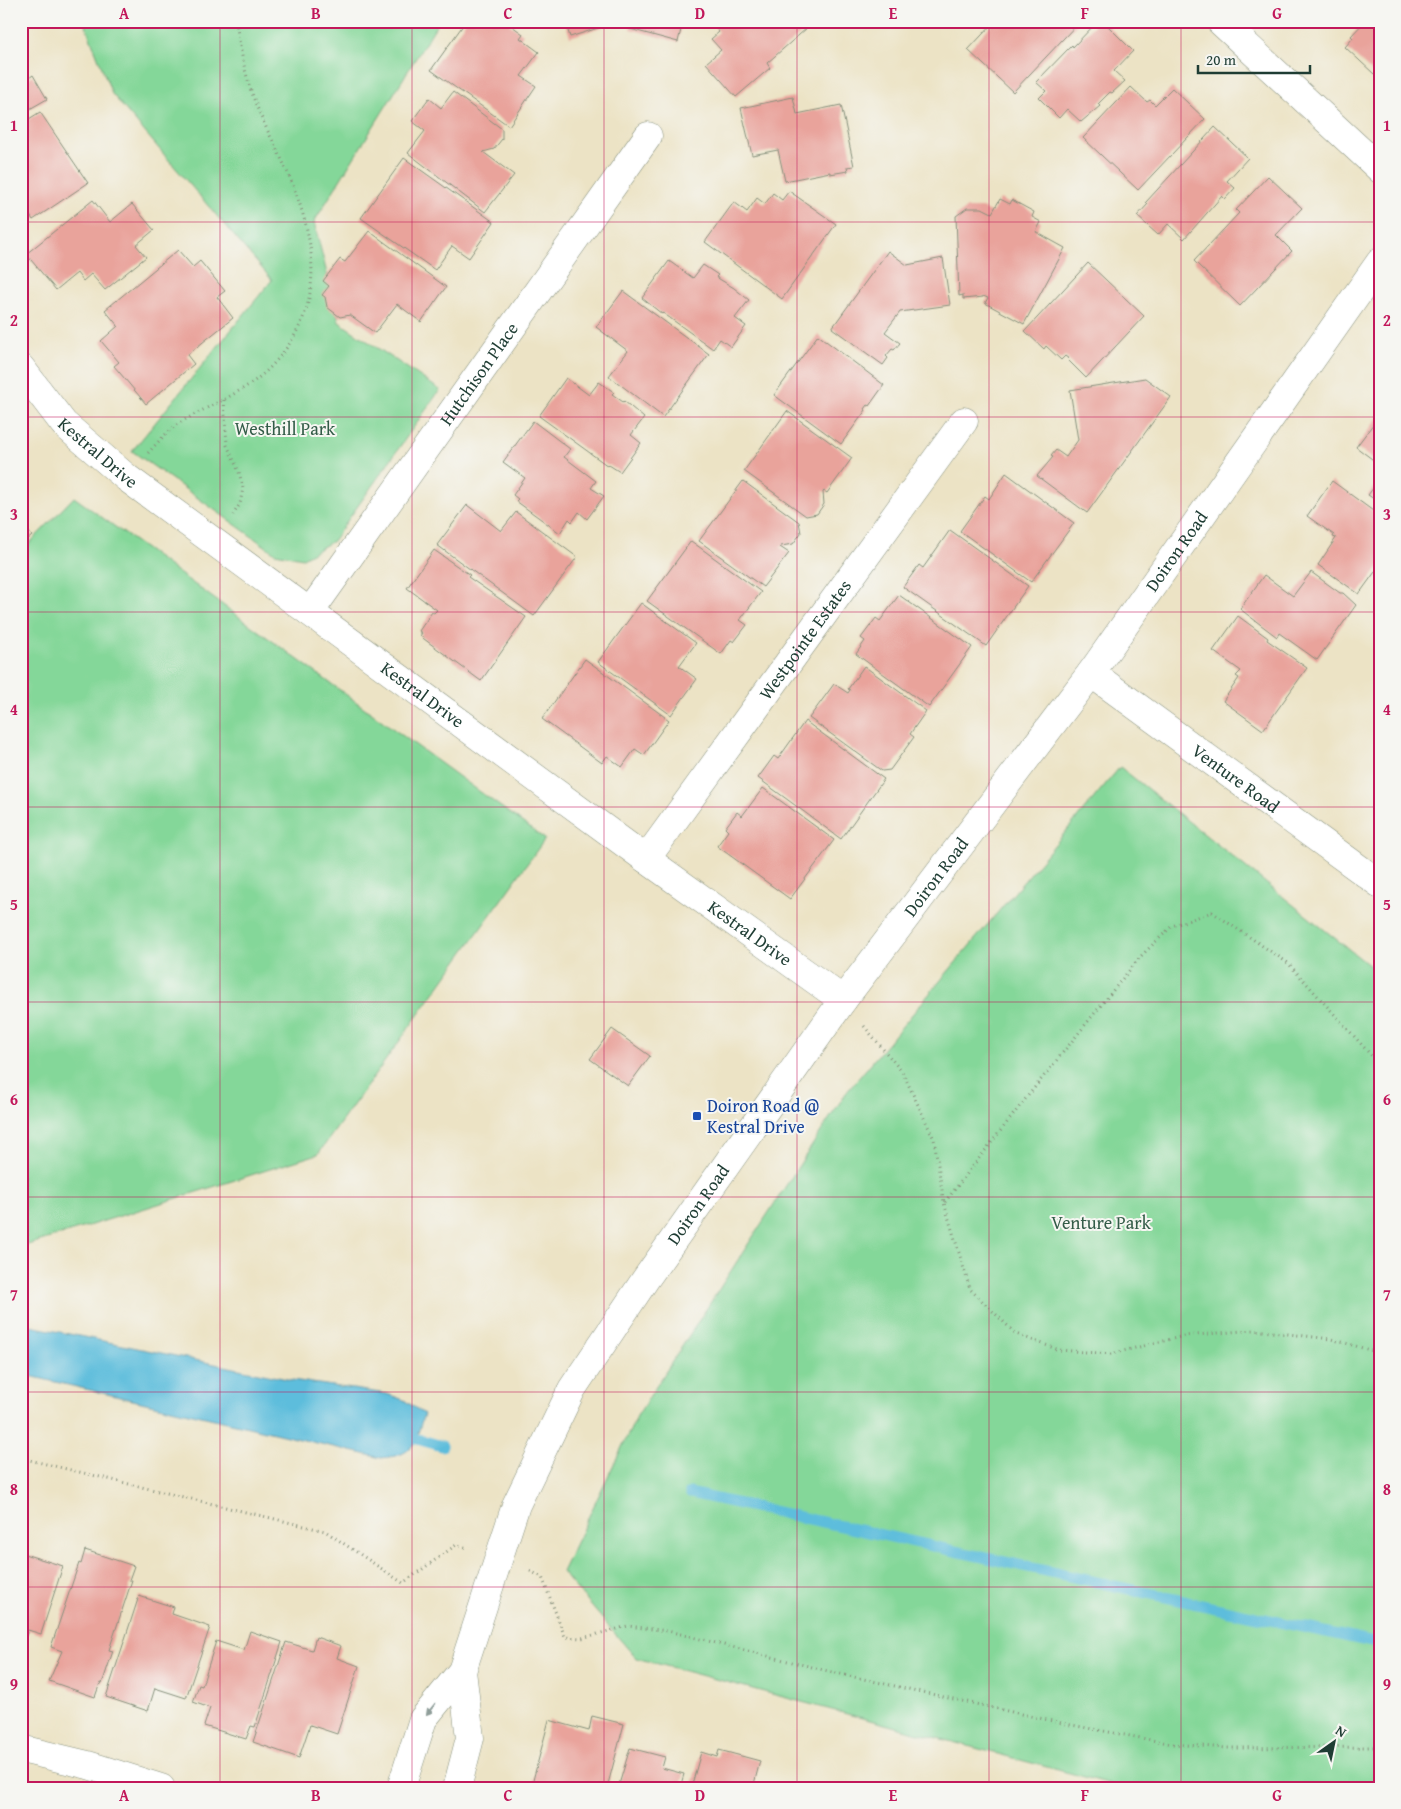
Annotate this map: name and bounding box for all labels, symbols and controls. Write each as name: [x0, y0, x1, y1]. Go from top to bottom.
text: A: [119, 1, 130, 25]
text: B: [311, 1, 321, 25]
text: C: [503, 1, 513, 25]
text: D: [695, 1, 705, 25]
text: E: [889, 1, 898, 25]
text: F: [1081, 1, 1089, 25]
text: G: [1272, 1, 1282, 25]
scale bar: [1198, 42, 1311, 74]
text: 20 m: [1206, 49, 1237, 70]
text: 1: [10, 113, 18, 137]
text: 1: [1383, 113, 1391, 137]
text: 2: [10, 308, 18, 332]
text: 2: [1383, 308, 1391, 332]
street label: Hutchison Place: [433, 316, 525, 431]
street label: Kestral Drive: [52, 410, 144, 495]
park label: Westhill Park: [235, 415, 336, 442]
text: 3: [10, 502, 18, 526]
text: 3: [1383, 502, 1391, 526]
street label: Doiron Road: [1138, 505, 1214, 597]
street label: Westpointe Estates: [752, 574, 858, 705]
street label: Kestral Drive: [375, 655, 470, 734]
text: 4: [10, 697, 18, 721]
text: 4: [1383, 697, 1391, 721]
street label: Venture Road: [1186, 737, 1286, 820]
street label: Doiron Road: [897, 831, 975, 922]
text: 5: [10, 892, 18, 916]
text: 5: [1383, 892, 1391, 916]
street label: Kestral Drive: [702, 893, 798, 972]
text: 6: [10, 1087, 18, 1111]
text: 6: [1383, 1087, 1391, 1111]
place label: Doiron Road @ Kestral Drive: [707, 1092, 819, 1140]
marker: Doiron Road @ Kestral Drive: [691, 1110, 703, 1122]
street label: Doiron Road: [660, 1158, 736, 1250]
park label: Venture Park: [1051, 1209, 1152, 1236]
text: 7: [10, 1282, 18, 1306]
text: 7: [1383, 1282, 1391, 1306]
text: 8: [10, 1477, 18, 1501]
text: 8: [1383, 1477, 1391, 1501]
text: 9: [10, 1672, 18, 1696]
text: 9: [1383, 1672, 1391, 1696]
one-way arrow: [426, 1702, 437, 1715]
north arrow: [1308, 1716, 1358, 1766]
text: N: [1332, 1720, 1351, 1742]
text: A: [119, 1783, 130, 1807]
text: B: [311, 1783, 321, 1807]
text: C: [503, 1783, 513, 1807]
text: D: [695, 1783, 705, 1807]
text: E: [889, 1783, 898, 1807]
text: F: [1081, 1783, 1089, 1807]
text: G: [1272, 1783, 1282, 1807]

